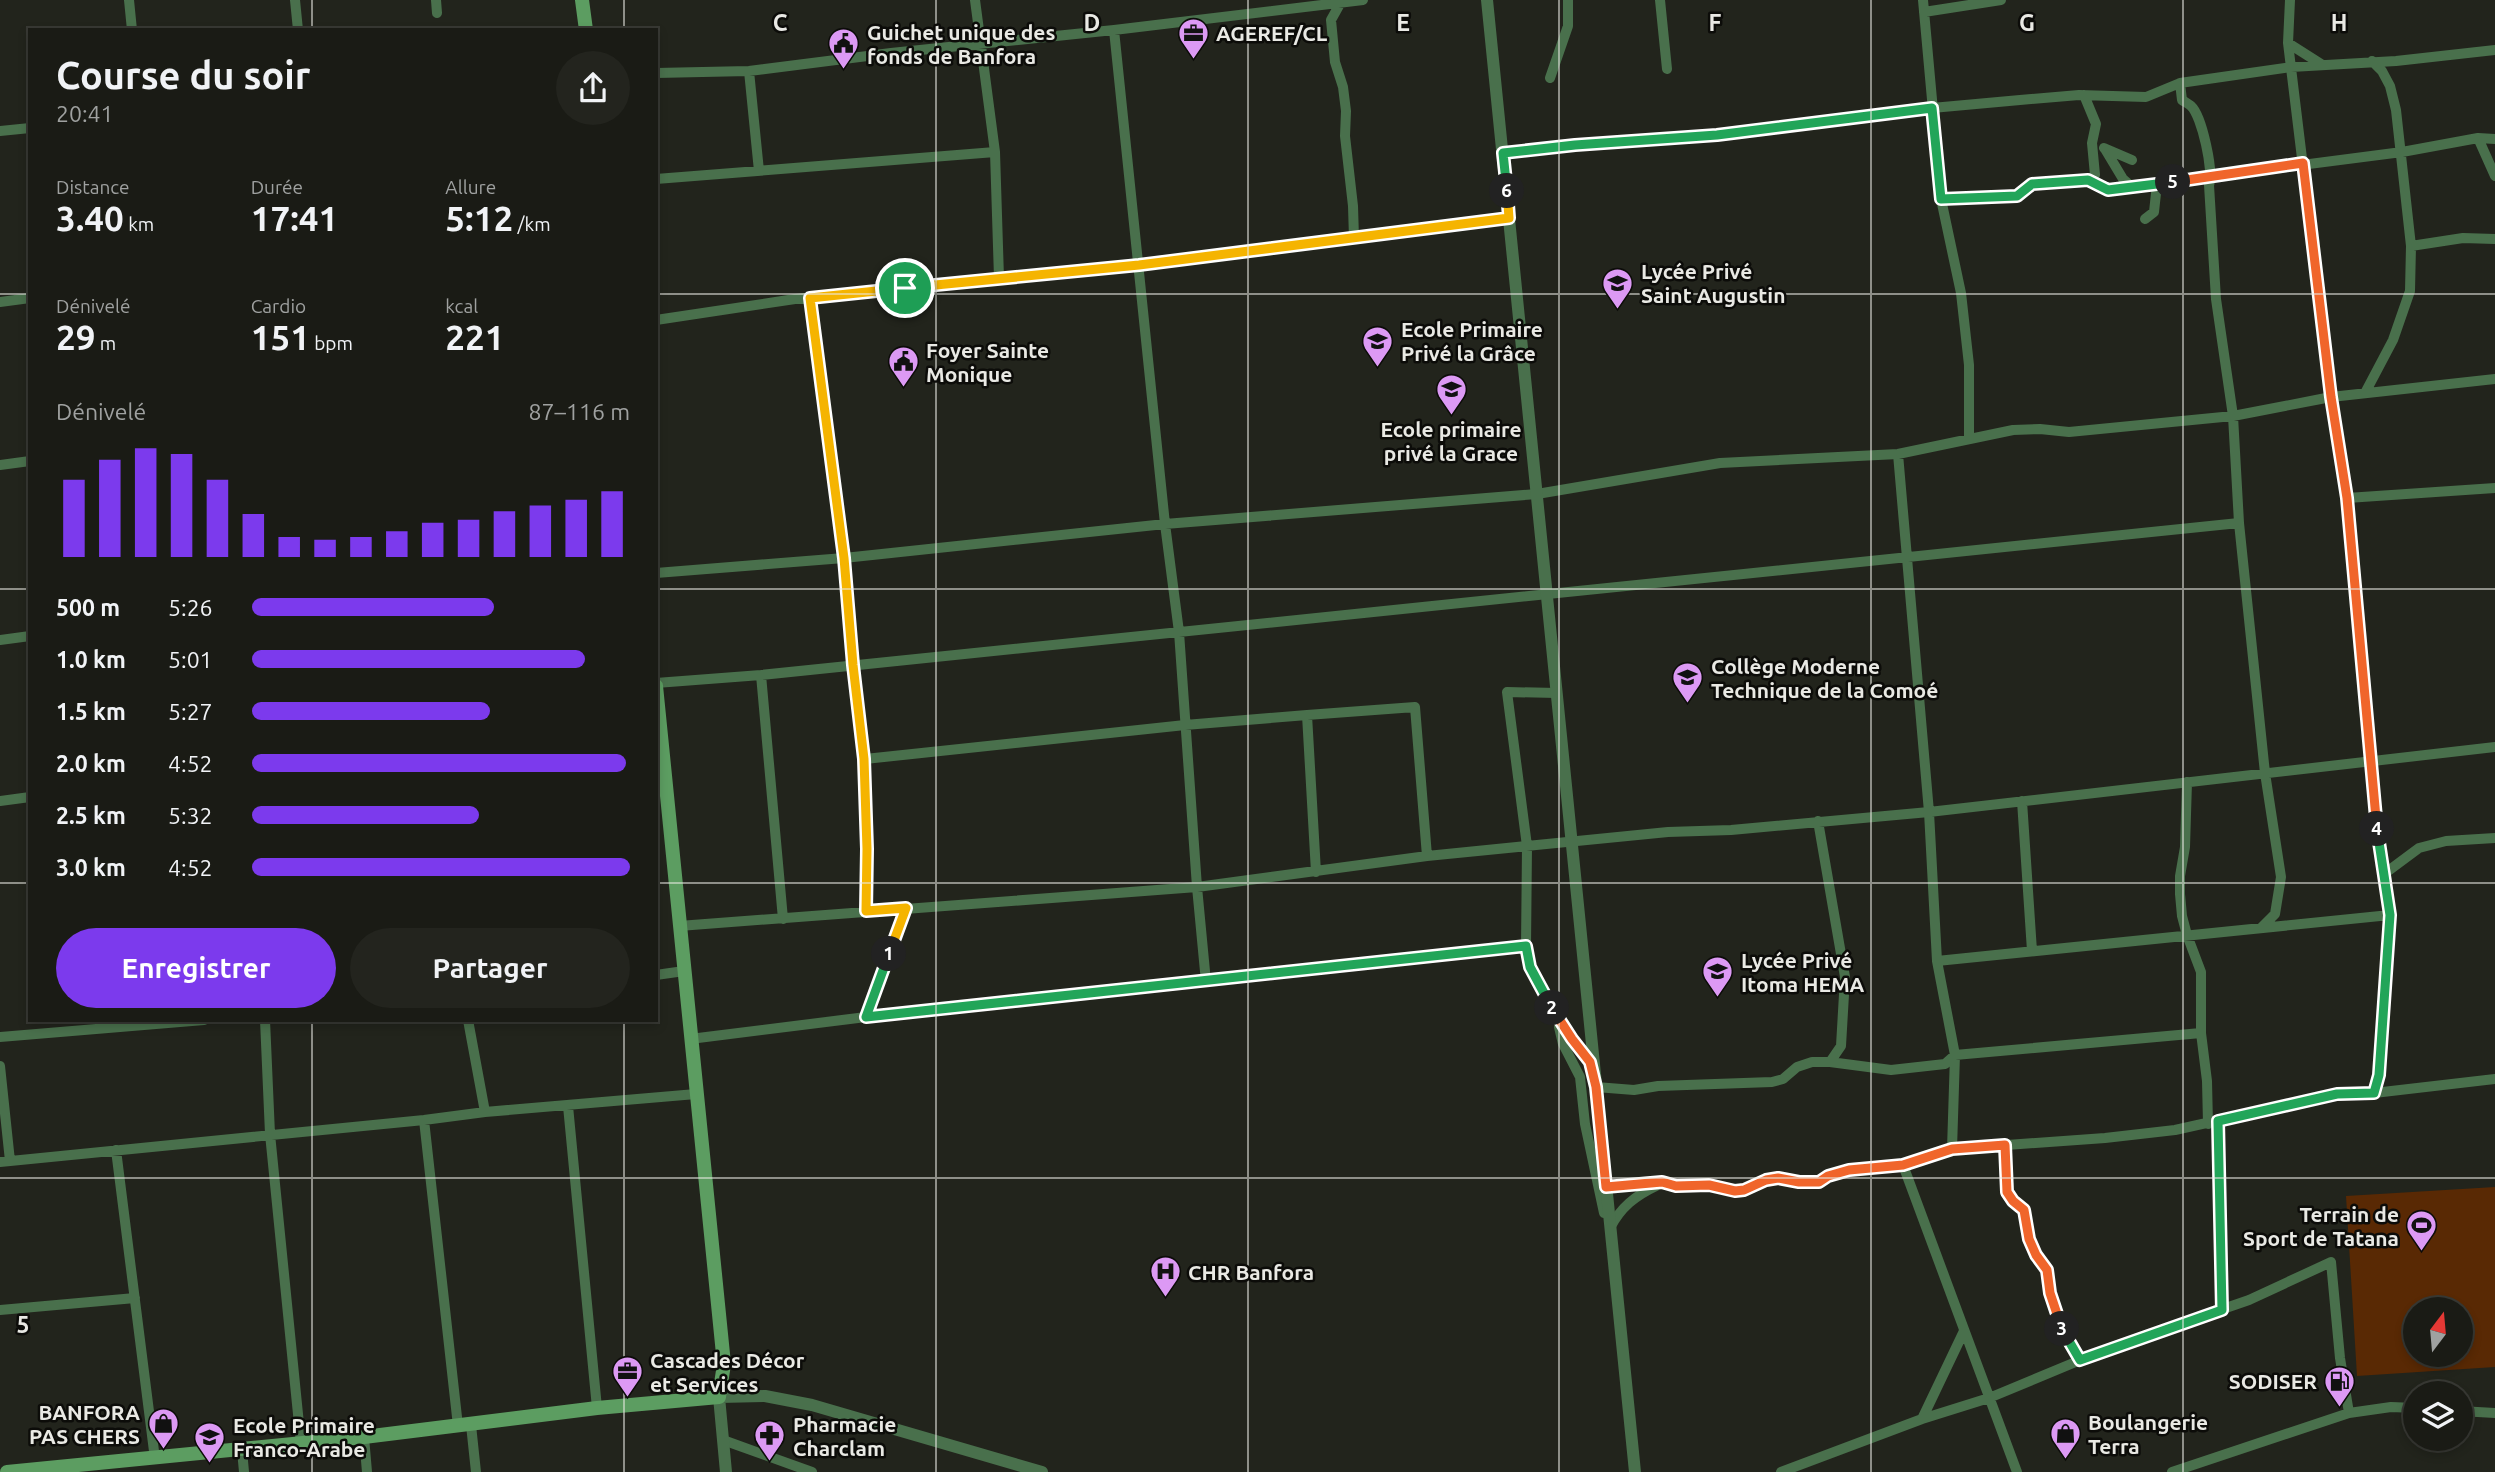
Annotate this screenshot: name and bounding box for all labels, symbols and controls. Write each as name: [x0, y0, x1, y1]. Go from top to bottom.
text: C: [773, 10, 788, 35]
text: D: [1084, 10, 1100, 35]
text: E: [1396, 10, 1410, 35]
text: F: [1709, 10, 1722, 35]
text: G: [2019, 10, 2035, 35]
text: H: [2331, 10, 2347, 35]
office icon: AGEREF/CL: [1176, 16, 1210, 60]
place label: Guichet unique des fonds de Banfora: [867, 20, 1055, 68]
place label: AGEREF/CL: [1216, 21, 1328, 45]
public building icon: Guichet unique des fonds de Banfora: [827, 27, 861, 71]
button: share: [556, 51, 630, 125]
text: Course du soir: [56, 54, 310, 96]
text: 20:41: [56, 101, 114, 126]
pin: 5: [2156, 164, 2190, 200]
text: 5: [2167, 170, 2178, 192]
pin: 6: [1490, 174, 1524, 208]
text: Distance: [56, 176, 130, 198]
text: Durée: [251, 176, 303, 198]
text: Allure: [445, 176, 496, 198]
text: 6: [1501, 179, 1512, 201]
text: 3.40: [56, 198, 124, 238]
text: 17:41: [251, 198, 338, 238]
text: 5:12: [445, 198, 513, 238]
text: km: [124, 213, 154, 235]
text: /km: [513, 213, 551, 235]
pin: [875, 258, 935, 318]
place label: Lycée Privé Saint Augustin: [1641, 259, 1785, 307]
school or university icon: Lycée Privé Saint Augustin: [1601, 266, 1635, 310]
icon: arrive: [886, 269, 924, 307]
text: Dénivelé: [56, 295, 131, 317]
text: Cardio: [251, 295, 306, 317]
text: kcal: [445, 295, 478, 317]
text: 29: [56, 317, 95, 357]
text: 151: [251, 317, 310, 357]
text: 221: [445, 317, 505, 357]
place label: Ecole Primaire Privé la Grâce: [1401, 317, 1543, 365]
school or university icon: Ecole Primaire Privé la Grâce: [1361, 324, 1395, 368]
text: m: [95, 332, 116, 354]
text: bpm: [310, 332, 353, 354]
place label: Foyer Sainte Monique: [926, 338, 1049, 386]
public building icon: Foyer Sainte Monique: [886, 345, 920, 389]
school or university icon: Ecole primaire privé la Grace: [1434, 372, 1468, 416]
text: Dénivelé: [56, 399, 146, 424]
text: 87–116 m: [529, 399, 630, 424]
place label: Ecole primaire privé la Grace: [1380, 417, 1522, 465]
text: 500 m: [56, 595, 120, 620]
text: 5:26: [168, 595, 213, 620]
text: 1.0 km: [56, 647, 126, 672]
text: 5:01: [168, 647, 213, 672]
place label: Collège Moderne Technique de la Comoé: [1711, 654, 1938, 702]
school or university icon: Collège Moderne Technique de la Comoé: [1671, 661, 1705, 705]
text: 1.5 km: [56, 699, 126, 724]
text: 5:27: [168, 699, 213, 724]
text: 2.0 km: [56, 751, 126, 776]
text: 4:52: [168, 751, 213, 776]
text: 2.5 km: [56, 803, 126, 828]
text: 5:32: [168, 803, 213, 828]
pin: 4: [2360, 812, 2394, 846]
text: 4: [2371, 817, 2382, 839]
text: 3.0 km: [56, 855, 126, 880]
text: 4:52: [168, 855, 213, 880]
button: Enregistrer: [56, 928, 336, 1008]
button: Partager: [350, 928, 630, 1008]
pin: 1: [872, 936, 906, 972]
text: 1: [883, 942, 894, 964]
place label: Lycée Privé Itoma HEMA: [1741, 948, 1865, 996]
school or university icon: Lycée Privé Itoma HEMA: [1701, 955, 1735, 999]
pin: 2: [1534, 990, 1570, 1026]
text: 2: [1546, 996, 1557, 1018]
place label: Terrain de Sport de Tatana: [2243, 1202, 2399, 1250]
sports icon: Terrain de Sport de Tatana: [2405, 1209, 2439, 1253]
hospital icon: CHR Banfora: [1148, 1255, 1182, 1299]
place label: CHR Banfora: [1188, 1260, 1314, 1284]
north arrow: [2403, 1297, 2473, 1367]
map controls: [2403, 1297, 2473, 1451]
text: 5: [17, 1312, 29, 1337]
pin: 3: [2044, 1312, 2080, 1346]
text: 3: [2056, 1317, 2067, 1339]
place label: Cascades Décor et Services: [650, 1348, 805, 1396]
office icon: Cascades Décor et Services: [610, 1355, 644, 1399]
fuel station icon: SODISER: [2323, 1364, 2357, 1408]
place label: SODISER: [2229, 1369, 2317, 1393]
button: layers: [2403, 1381, 2473, 1451]
place label: BANFORA PAS CHERS: [29, 1400, 140, 1448]
shop icon: BANFORA PAS CHERS: [146, 1407, 180, 1451]
place label: Boulangerie Terra: [2088, 1410, 2208, 1458]
place label: Pharmacie Charclam: [793, 1412, 896, 1460]
place label: Ecole Primaire Franco-Arabe: [233, 1413, 375, 1461]
shop icon: Boulangerie Terra: [2048, 1417, 2082, 1461]
pharmacy icon: Pharmacie Charclam: [753, 1419, 787, 1463]
school or university icon: Ecole Primaire Franco-Arabe: [193, 1420, 227, 1464]

